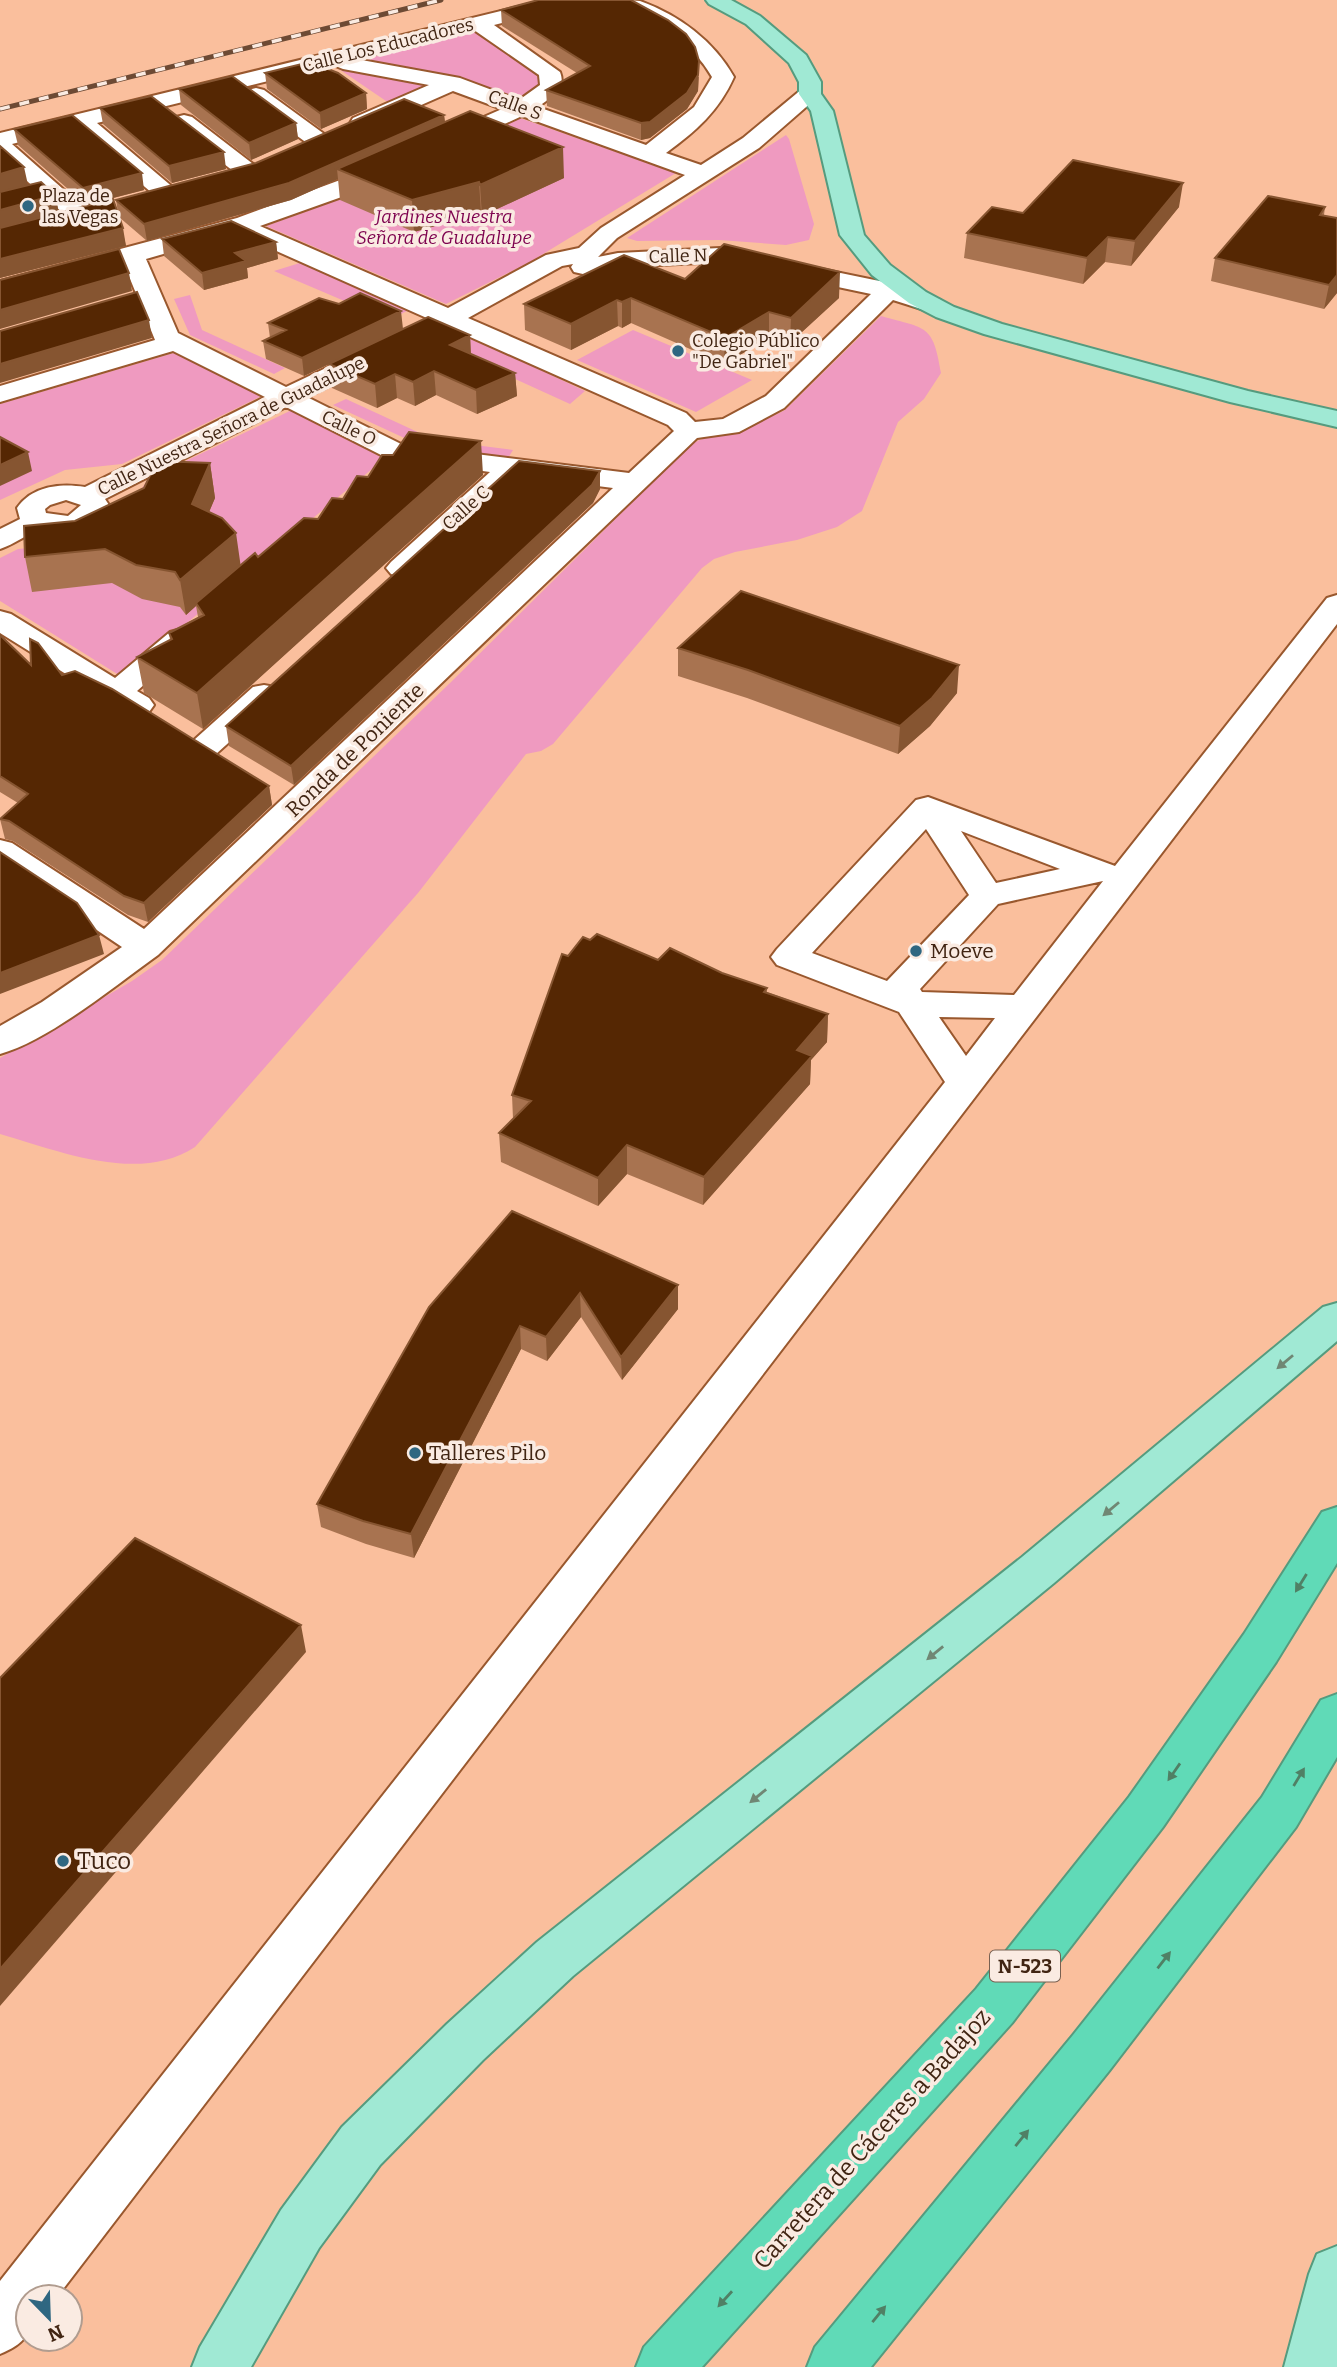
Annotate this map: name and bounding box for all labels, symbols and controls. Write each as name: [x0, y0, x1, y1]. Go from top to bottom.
street label: Calle Los Educadores: [300, 13, 476, 77]
street label: Calle S: [485, 85, 545, 125]
place label: Plaza de las Vegas: [42, 185, 118, 228]
marker: Plaza de las Vegas: [20, 198, 36, 214]
park label: Jardines Nuestra Señora de Guadalupe: [356, 206, 532, 249]
street label: Calle N: [648, 244, 708, 268]
place label: Colegio Público "De Gabriel": [692, 330, 820, 373]
marker: Colegio Público "De Gabriel": [670, 343, 686, 359]
street label: Calle Nuestra Señora de Guadalupe: [94, 352, 368, 500]
street label: Calle O: [318, 405, 380, 451]
street label: Calle C: [438, 481, 494, 535]
street label: Ronda de Poniente: [280, 677, 430, 823]
place label: Moeve: [930, 938, 994, 964]
marker: Moeve: [908, 943, 924, 959]
one-way arrow: [1276, 1354, 1293, 1369]
place label: Talleres Pilo: [429, 1440, 546, 1466]
marker: Talleres Pilo: [407, 1445, 423, 1461]
one-way arrow: [1102, 1501, 1120, 1516]
one-way arrow: [1294, 1574, 1307, 1593]
one-way arrow: [927, 1645, 944, 1660]
one-way arrow: [1167, 1763, 1181, 1781]
one-way arrow: [1293, 1768, 1306, 1787]
one-way arrow: [749, 1788, 767, 1802]
place label: Tuco: [77, 1847, 131, 1875]
marker: Tuco: [55, 1853, 71, 1869]
road number: N-523: [990, 1950, 1060, 1982]
one-way arrow: [1156, 1951, 1171, 1969]
street label: Carretera de Cáceres a Badajoz: [748, 2003, 996, 2275]
one-way arrow: [1014, 2129, 1029, 2146]
north arrow: [14, 2283, 84, 2353]
one-way arrow: [718, 2291, 734, 2308]
one-way arrow: [871, 2306, 886, 2324]
text: N: [44, 2320, 67, 2347]

